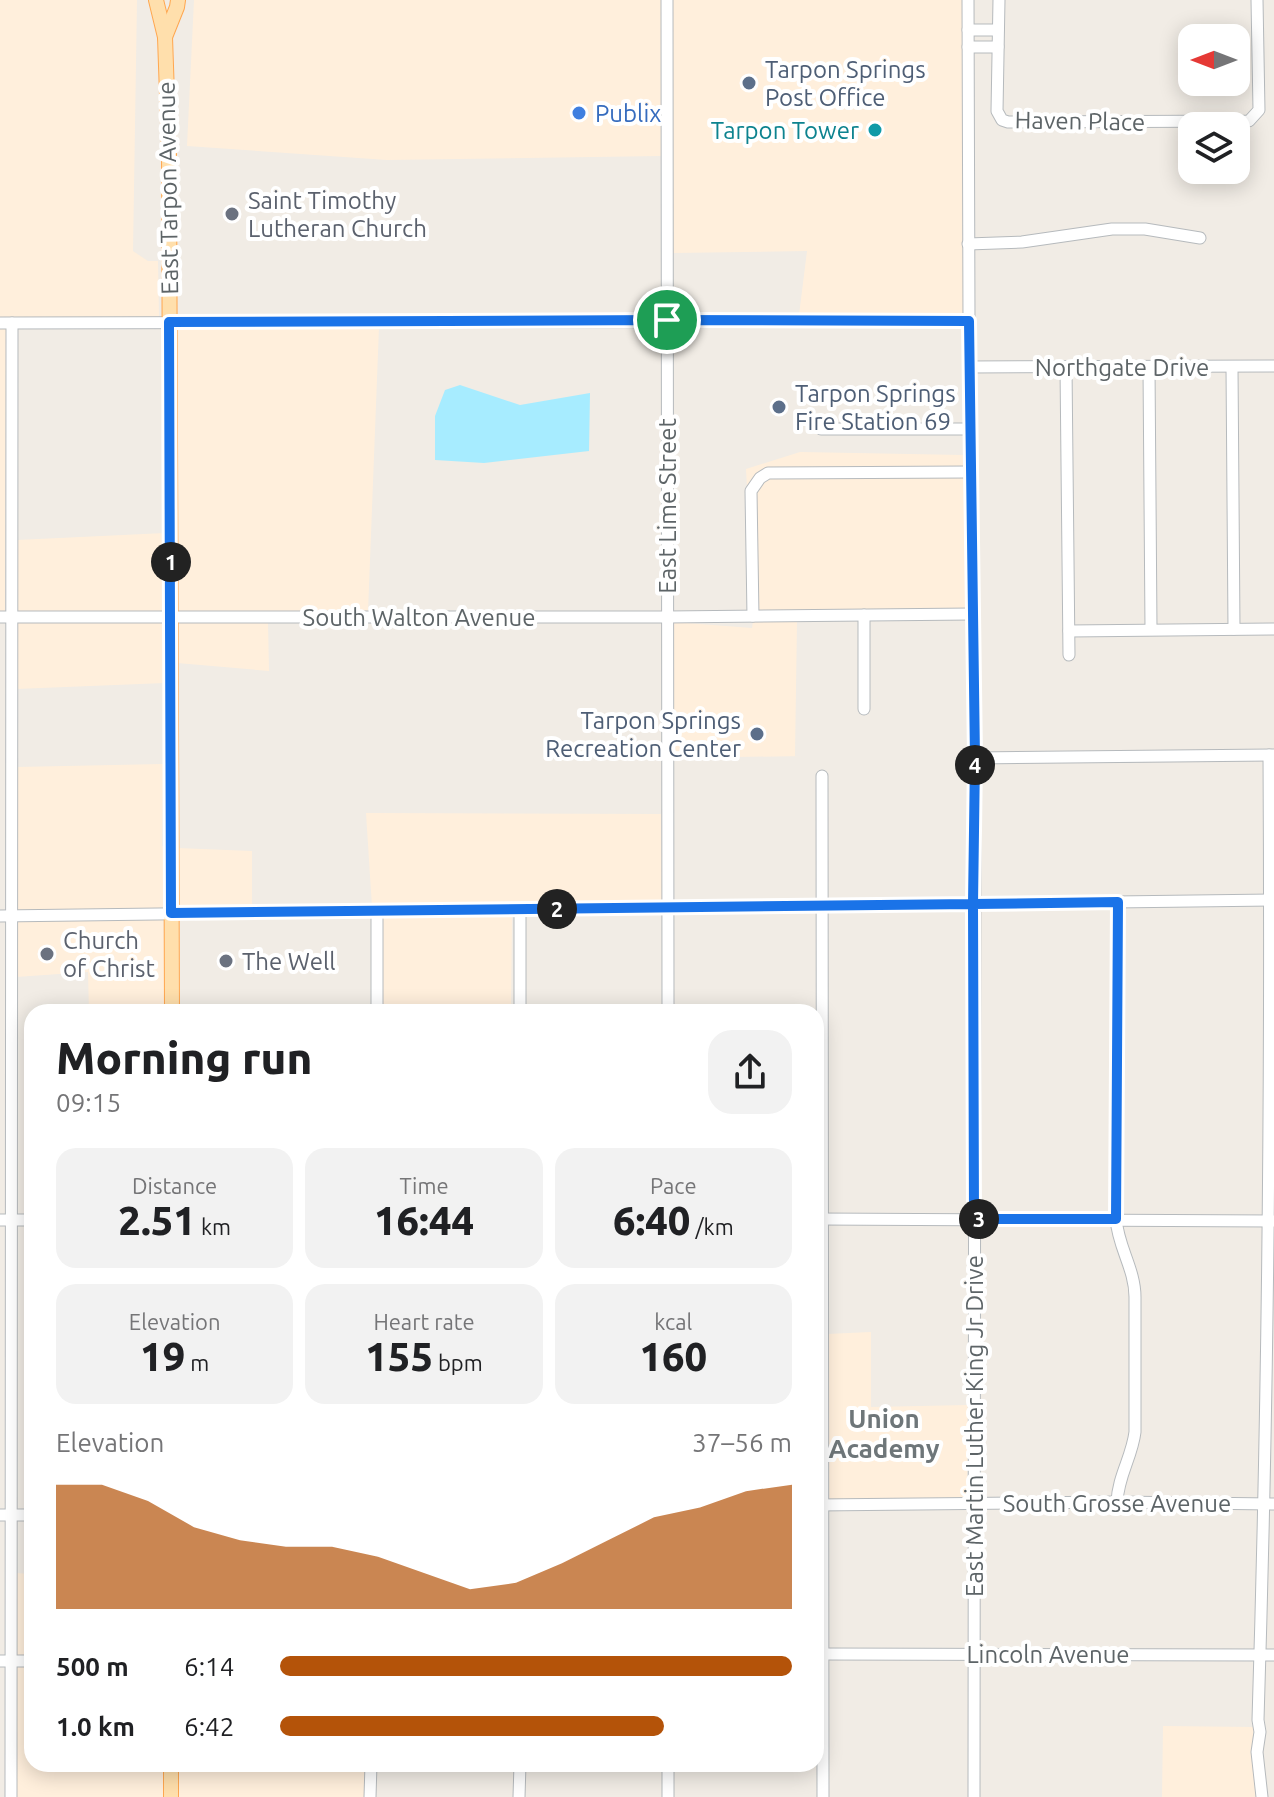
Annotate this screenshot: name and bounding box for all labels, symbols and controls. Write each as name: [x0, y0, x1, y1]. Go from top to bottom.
north arrow: [1178, 24, 1250, 96]
map controls: [1178, 24, 1250, 184]
place label: Tarpon Springs Post Office: [765, 56, 926, 111]
marker: Tarpon Springs Post Office: [740, 74, 758, 92]
street label: East Tarpon Avenue: [153, 81, 183, 295]
place label: Publix: [595, 100, 661, 127]
marker: Publix: [570, 104, 588, 122]
street label: Haven Place: [1015, 106, 1145, 136]
button: layers: [1178, 112, 1250, 184]
place label: Tarpon Tower: [711, 117, 859, 144]
marker: Tarpon Tower: [866, 121, 884, 139]
place label: Saint Timothy Lutheran Church: [248, 187, 427, 242]
marker: Saint Timothy Lutheran Church: [223, 205, 241, 223]
pin: [633, 286, 701, 354]
icon: arrive: [645, 298, 689, 342]
street label: Northgate Drive: [1035, 354, 1209, 381]
place label: Tarpon Springs Fire Station 69: [795, 380, 956, 435]
marker: Tarpon Springs Fire Station 69: [770, 398, 788, 416]
street label: East Lime Street: [654, 418, 681, 594]
pin: 1: [151, 542, 191, 582]
text: 1: [165, 549, 177, 574]
street label: South Walton Avenue: [303, 604, 535, 631]
place label: Tarpon Springs Recreation Center: [545, 707, 741, 762]
marker: Tarpon Springs Recreation Center: [748, 725, 766, 743]
pin: 4: [955, 745, 995, 785]
text: 4: [969, 752, 981, 777]
pin: 2: [537, 889, 577, 929]
text: 2: [551, 896, 563, 921]
place label: Church of Christ: [63, 927, 155, 982]
marker: Church of Christ: [38, 945, 56, 963]
place label: The Well: [242, 948, 335, 975]
marker: The Well: [217, 952, 235, 970]
button: share: [708, 1030, 792, 1114]
text: Morning run: [56, 1033, 312, 1082]
text: 09:15: [56, 1088, 121, 1117]
text: Distance: [132, 1173, 217, 1198]
text: Time: [399, 1173, 449, 1198]
text: Pace: [650, 1173, 697, 1198]
text: 2.51: [118, 1198, 196, 1243]
text: 16:44: [374, 1198, 474, 1243]
text: 6:40: [613, 1198, 690, 1243]
pin: 3: [959, 1199, 999, 1239]
text: 3: [973, 1206, 985, 1231]
text: km: [196, 1214, 231, 1239]
text: /km: [690, 1214, 734, 1239]
street label: East Martin Luther King Jr Drive: [961, 1255, 988, 1597]
text: Elevation: [129, 1309, 221, 1334]
text: Heart rate: [373, 1309, 475, 1334]
text: kcal: [654, 1309, 692, 1334]
text: 19: [140, 1334, 185, 1379]
text: 155: [365, 1334, 433, 1379]
text: 160: [639, 1334, 707, 1379]
text: m: [185, 1350, 209, 1375]
text: bpm: [433, 1350, 483, 1375]
district label: Union Academy: [828, 1404, 940, 1463]
text: Elevation: [56, 1428, 164, 1457]
text: 37–56 m: [692, 1428, 792, 1457]
street label: South Grosse Avenue: [1003, 1490, 1231, 1517]
street label: Lincoln Avenue: [966, 1641, 1130, 1668]
text: 500 m: [56, 1652, 129, 1681]
text: 6:14: [184, 1652, 234, 1681]
text: 1.0 km: [56, 1712, 135, 1741]
text: 6:42: [184, 1712, 234, 1741]

